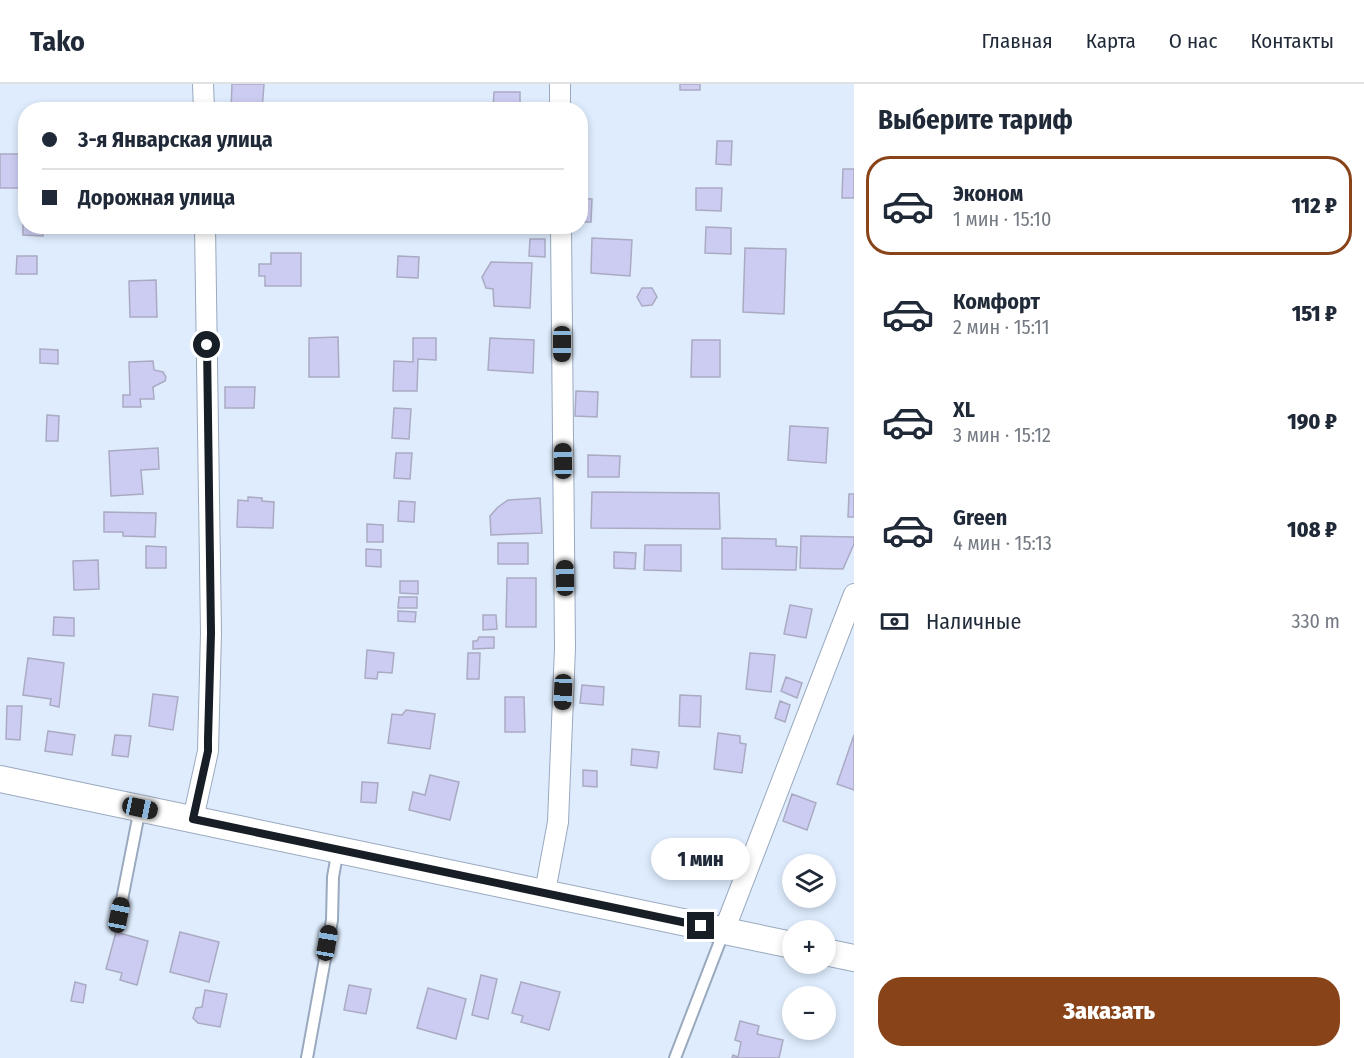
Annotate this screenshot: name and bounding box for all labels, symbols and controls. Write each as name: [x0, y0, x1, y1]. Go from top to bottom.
text: Tako: [30, 25, 85, 58]
text: Главная: [982, 28, 1053, 54]
text: Карта: [1086, 28, 1136, 54]
text: О нас: [1169, 28, 1217, 54]
text: Контакты: [1250, 28, 1334, 54]
text: Выберите тариф: [878, 104, 1073, 136]
text: 3-я Январская улица: [78, 126, 273, 153]
icon: car: [881, 179, 935, 233]
text: Эконом: [953, 180, 1023, 207]
text: Дорожная улица: [78, 184, 235, 211]
text: 112 ₽: [1292, 192, 1337, 219]
text: 1 мин · 15:10: [953, 207, 1051, 231]
icon: car: [881, 287, 935, 341]
text: Комфорт: [953, 288, 1040, 315]
text: 151 ₽: [1292, 300, 1337, 327]
text: 2 мин · 15:11: [953, 315, 1049, 339]
car: [553, 326, 571, 362]
route start: [193, 331, 220, 358]
icon: car: [881, 395, 935, 449]
text: XL: [953, 396, 975, 423]
text: 190 ₽: [1287, 408, 1337, 435]
text: 3 мин · 15:12: [953, 423, 1051, 447]
car: [554, 443, 572, 479]
icon: car: [881, 503, 935, 557]
text: Green: [953, 504, 1007, 531]
text: 108 ₽: [1287, 516, 1337, 543]
text: 4 мин · 15:13: [953, 531, 1052, 555]
car: [556, 560, 574, 596]
icon: cash: [878, 605, 911, 638]
text: Наличные: [926, 608, 1021, 635]
text: 330 m: [1291, 609, 1340, 633]
car: [553, 674, 573, 710]
car: [121, 795, 159, 821]
callout: 1 мин: [652, 839, 750, 881]
text: 1 мин: [677, 847, 724, 871]
map controls: [782, 854, 836, 1040]
button: layers: [782, 854, 836, 908]
car: [107, 896, 131, 934]
route end: [687, 912, 714, 939]
button: +: [782, 920, 836, 974]
car: [315, 924, 339, 962]
button: Заказать: [878, 977, 1340, 1046]
button: −: [782, 986, 836, 1040]

